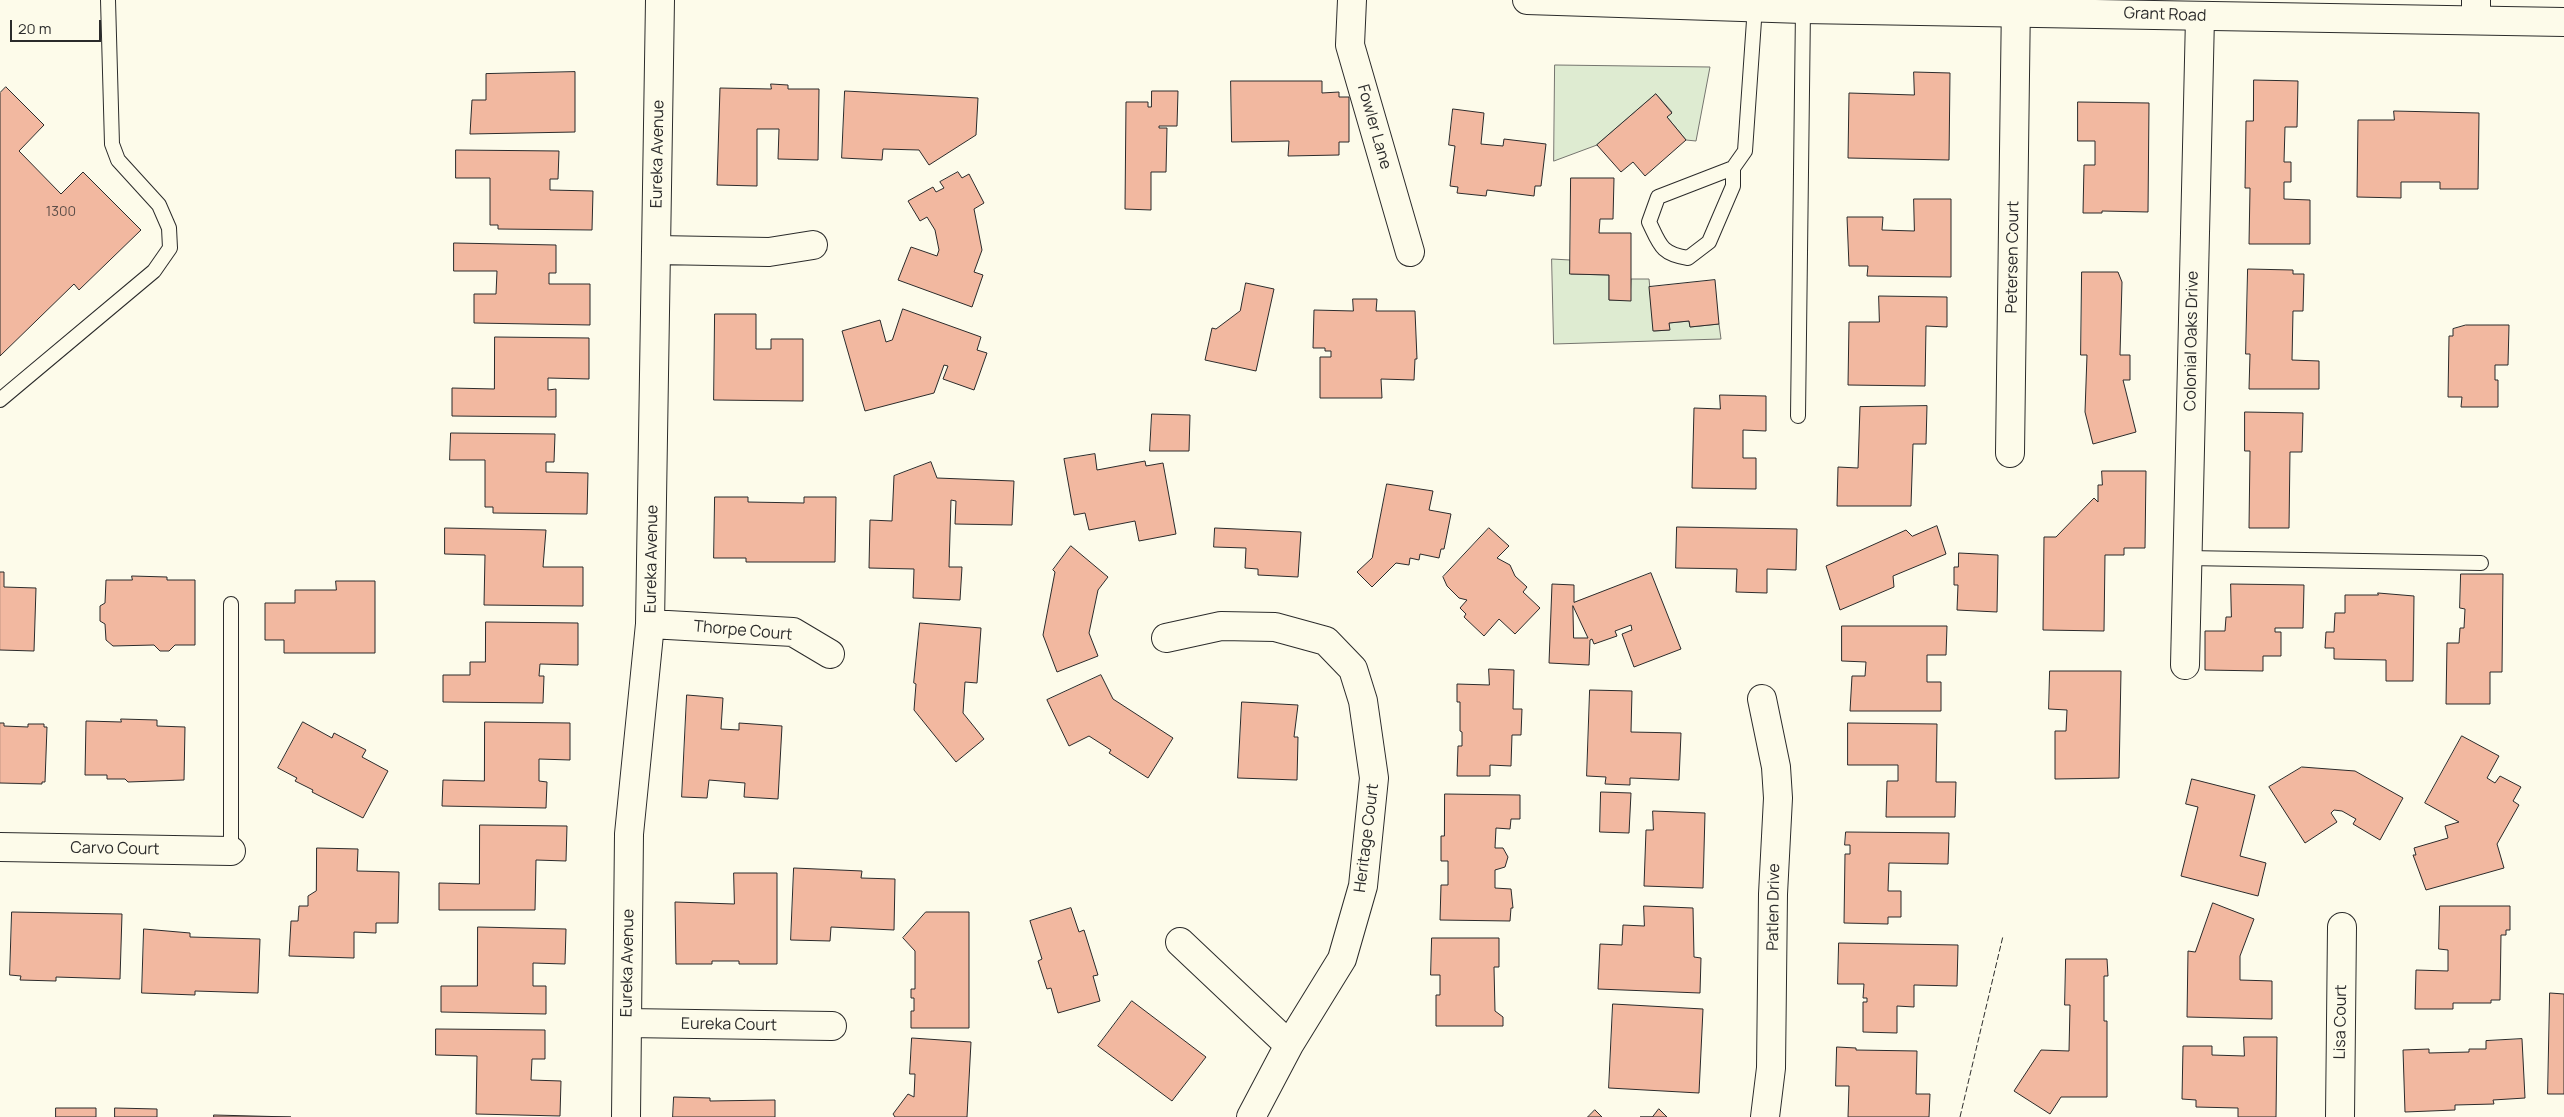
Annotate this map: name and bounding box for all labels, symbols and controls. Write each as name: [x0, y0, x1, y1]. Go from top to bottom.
street label: Grant Road: [2123, 4, 2207, 26]
scale bar: [12, 10, 104, 42]
text: 20 m: [18, 18, 51, 39]
street label: Fowler Lane: [1353, 82, 1395, 172]
street label: Eureka Avenue: [647, 100, 669, 208]
street label: Petersen Court: [2002, 201, 2024, 313]
house number: 1300: [46, 204, 76, 220]
street label: Colonial Oaks Drive: [2181, 271, 2203, 411]
street label: Eureka Avenue: [641, 505, 663, 613]
street label: Thorpe Court: [693, 617, 793, 645]
street label: Heritage Court: [1351, 782, 1383, 894]
street label: Carvo Court: [70, 839, 160, 859]
street label: Patlen Drive: [1764, 863, 1784, 951]
street label: Eureka Avenue: [617, 909, 639, 1017]
street label: Lisa Court: [2331, 984, 2351, 1060]
street label: Eureka Court: [681, 1015, 777, 1035]

